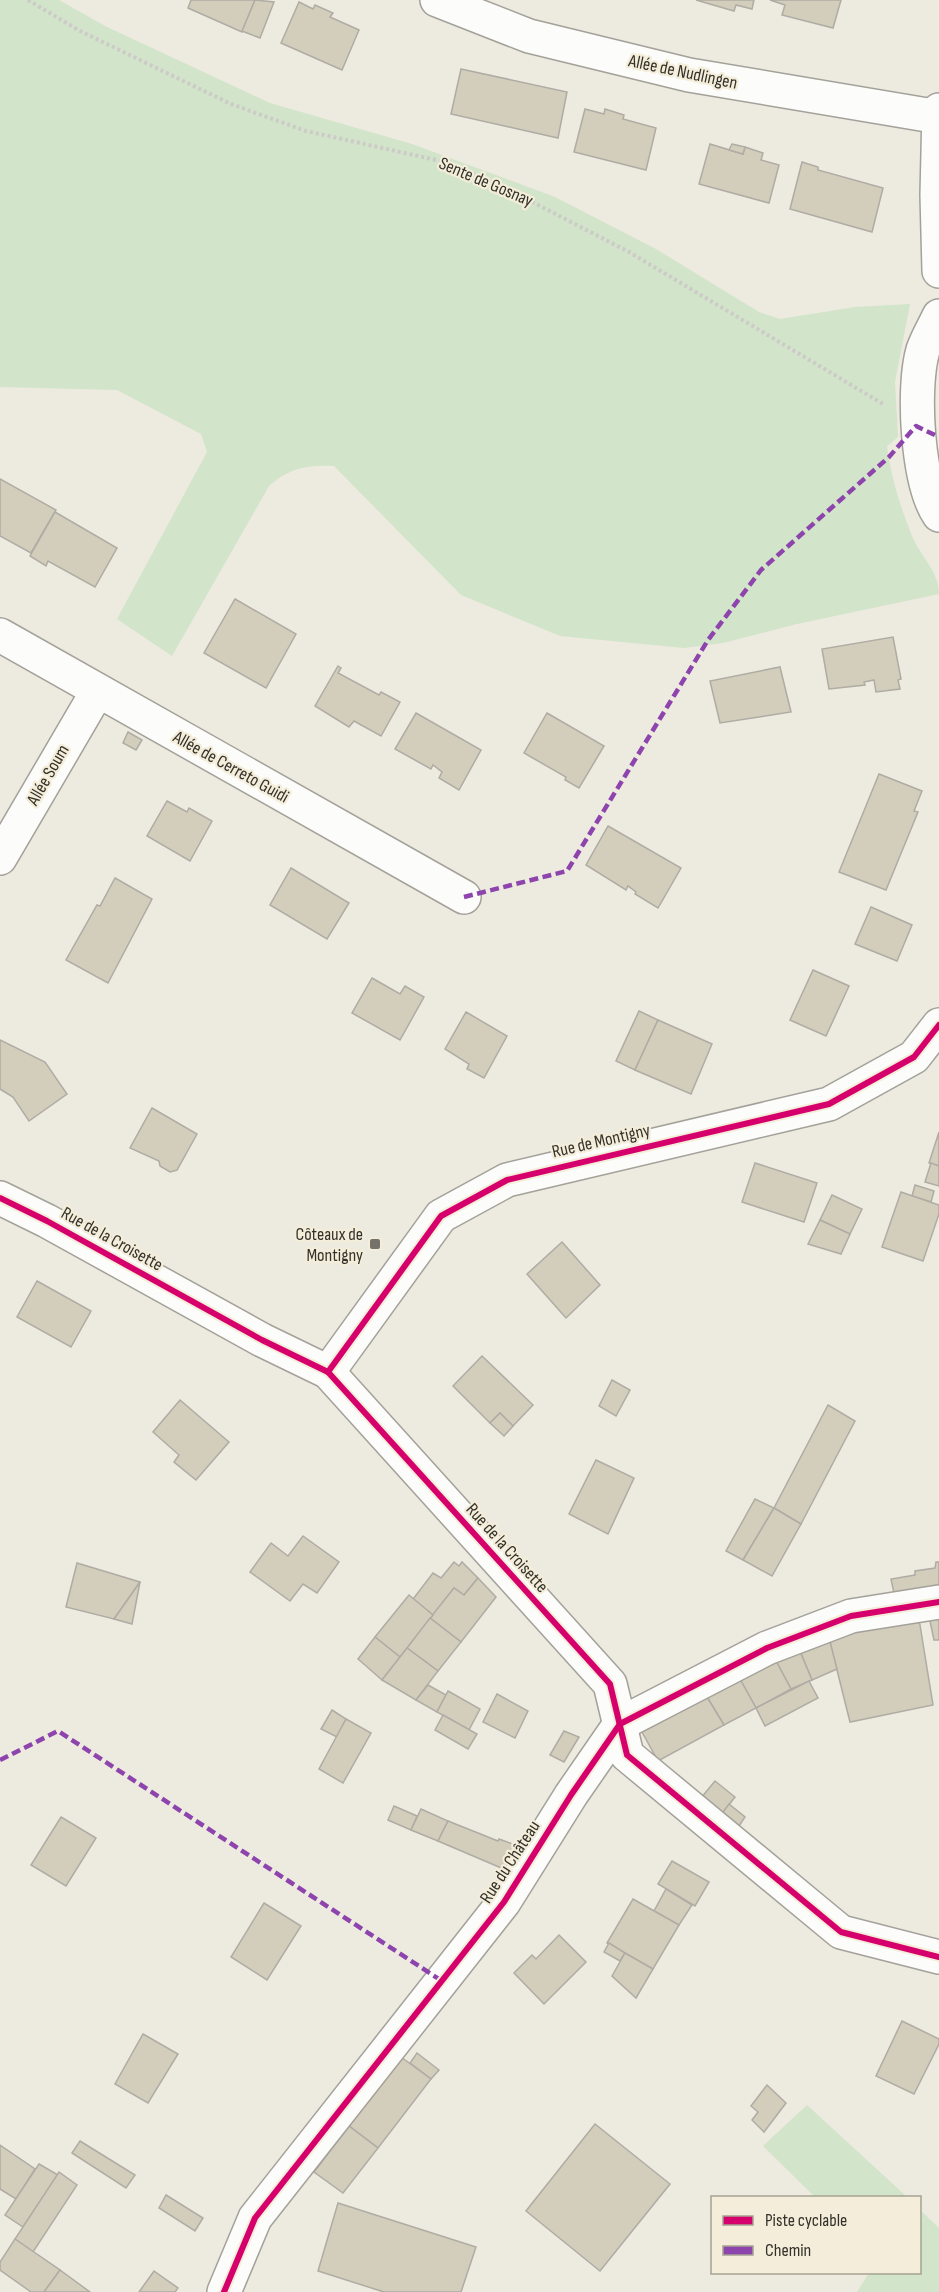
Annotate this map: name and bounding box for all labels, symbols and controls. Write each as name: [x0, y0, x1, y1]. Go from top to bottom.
street label: Allée de Nudlingen: [626, 50, 739, 94]
street label: Sente de Gosnay: [436, 153, 536, 211]
street label: Allée de Cerreto Guidi: [169, 726, 293, 807]
street label: Allée Soum: [22, 741, 74, 810]
street label: Rue de Montigny: [550, 1119, 652, 1162]
street label: Rue de la Croisette: [58, 1202, 166, 1276]
place label: Côteaux de Montigny: [296, 1224, 363, 1266]
marker: Côteaux de Montigny: [368, 1237, 382, 1251]
street label: Rue de la Croisette: [461, 1499, 553, 1597]
street label: Rue du Château: [476, 1817, 544, 1907]
legend: [711, 2196, 921, 2274]
text: Piste cyclable: [765, 2210, 847, 2231]
text: Chemin: [765, 2240, 811, 2261]

